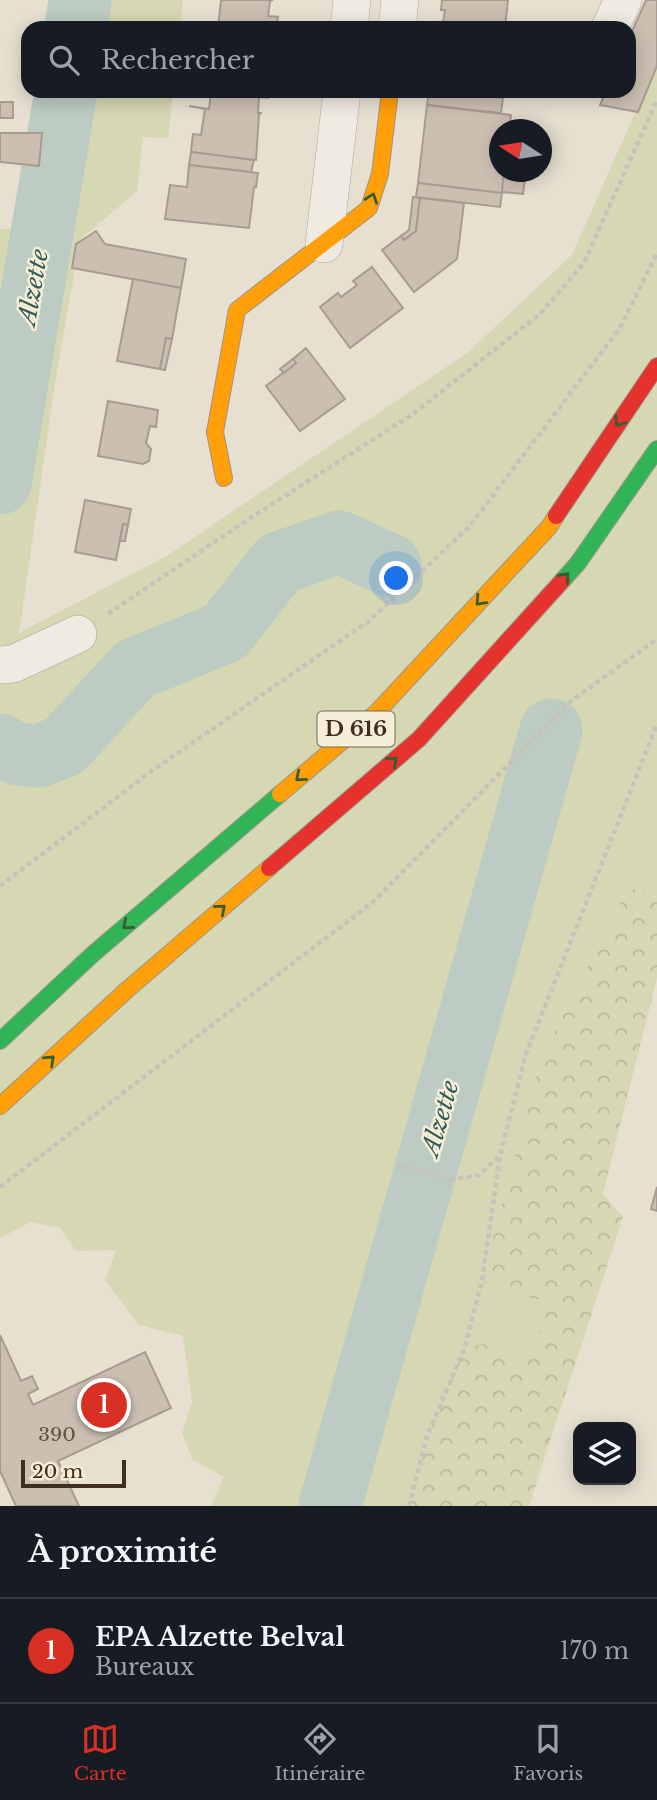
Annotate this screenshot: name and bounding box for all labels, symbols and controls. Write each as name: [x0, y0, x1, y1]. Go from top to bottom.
search box: [21, 21, 636, 98]
icon: search: [45, 41, 83, 79]
text: Rechercher: [101, 44, 254, 76]
north arrow: [489, 119, 552, 182]
one-way arrow: [364, 192, 378, 204]
water label: Alzette: [12, 247, 54, 330]
one-way arrow: [615, 414, 627, 427]
your location: [379, 561, 413, 595]
one-way arrow: [557, 572, 569, 585]
one-way arrow: [476, 593, 488, 606]
road number: D 616: [318, 712, 394, 746]
one-way arrow: [385, 757, 398, 769]
one-way arrow: [295, 769, 308, 781]
one-way arrow: [212, 905, 225, 917]
one-way arrow: [122, 917, 135, 929]
one-way arrow: [42, 1056, 55, 1069]
water label: Alzette: [415, 1077, 465, 1162]
pin: 1: [81, 1379, 127, 1431]
map controls: [573, 1422, 636, 1485]
button: layers: [573, 1422, 636, 1485]
house number: 390: [38, 1423, 76, 1446]
scale bar: [21, 1457, 126, 1489]
text: 20 m: [32, 1460, 83, 1483]
text: À proximité: [28, 1533, 217, 1570]
text: EPA Alzette Belval: [95, 1621, 345, 1653]
text: 1: [46, 1637, 56, 1665]
text: 170 m: [559, 1637, 629, 1665]
text: Bureaux: [95, 1653, 194, 1681]
tab: Carte: [74, 1720, 127, 1785]
tab: Itinéraire: [274, 1720, 365, 1785]
tab: Favoris: [513, 1720, 583, 1785]

